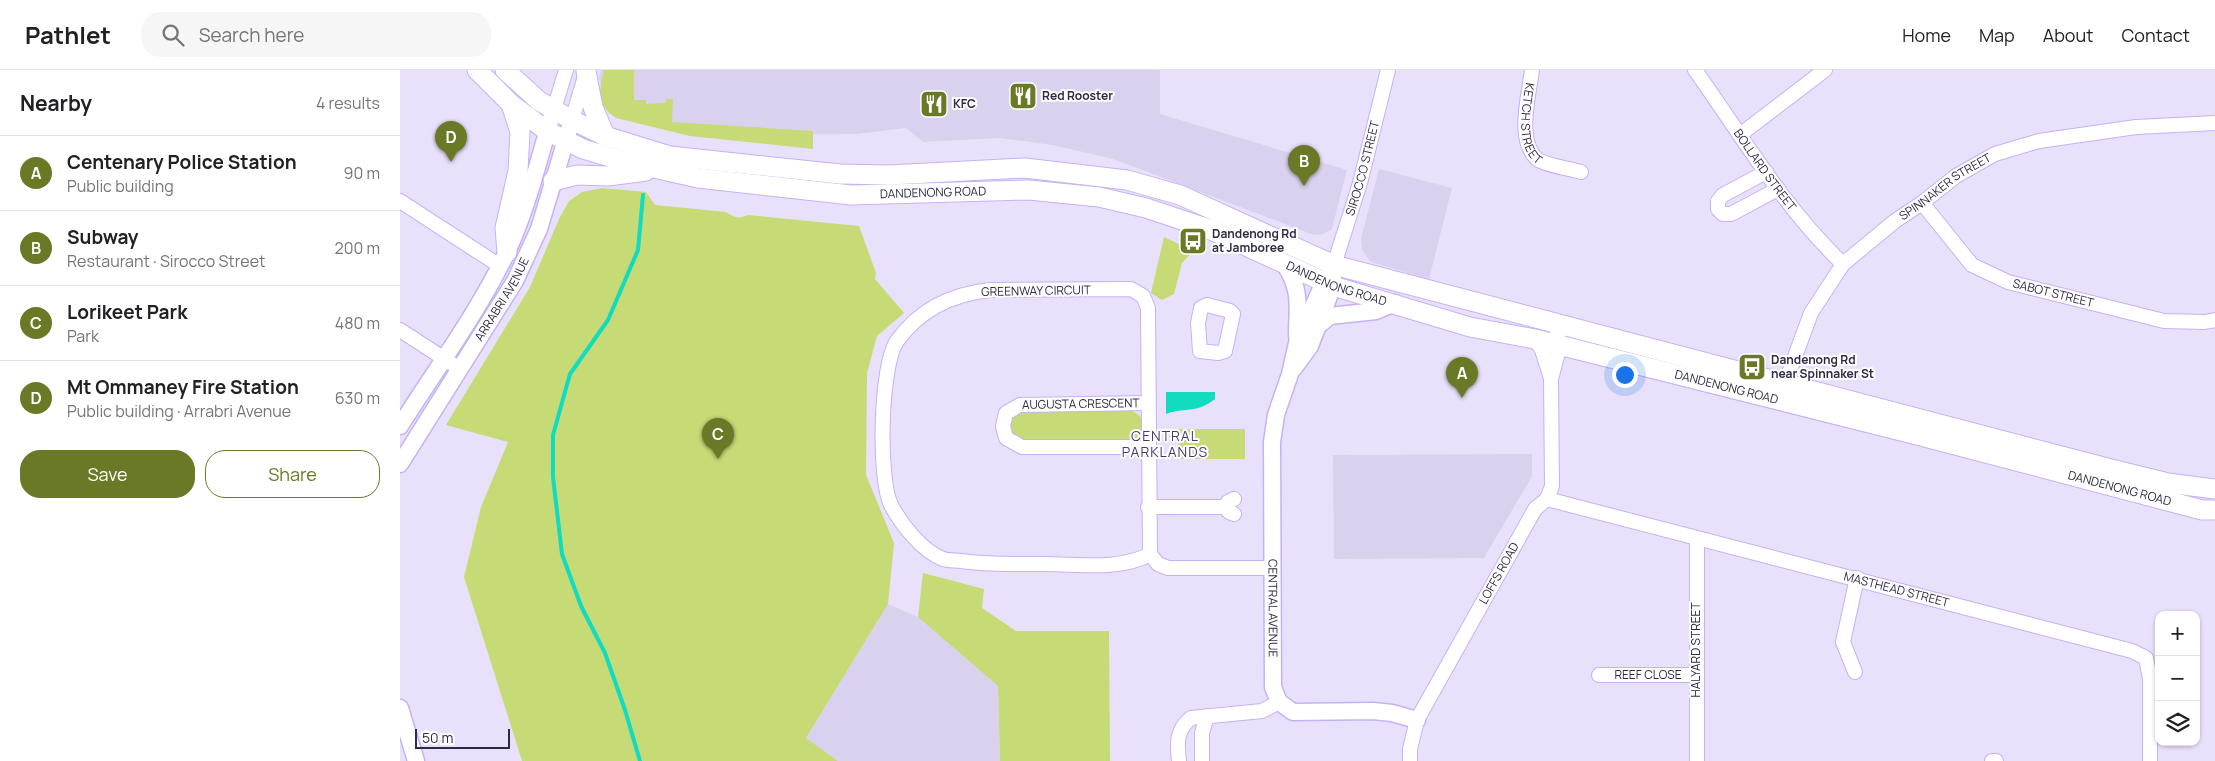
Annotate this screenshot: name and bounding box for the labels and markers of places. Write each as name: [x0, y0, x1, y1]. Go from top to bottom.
restaurant icon: Red Rooster: [1008, 81, 1038, 111]
place label: Red Rooster: [1042, 87, 1113, 104]
restaurant icon: KFC: [919, 89, 949, 119]
place label: KFC: [953, 95, 976, 112]
pin: D: [435, 121, 467, 162]
pin: B: [1288, 145, 1320, 186]
place label: Dandenong Rd at Jamboree: [1212, 225, 1297, 256]
bus stop icon: Dandenong Rd at Jamboree: [1178, 226, 1208, 256]
place label: Dandenong Rd near Spinnaker St: [1771, 351, 1874, 382]
bus stop icon: Dandenong Rd near Spinnaker St: [1737, 352, 1767, 382]
pin: A: [1446, 357, 1478, 398]
pin: C: [702, 418, 734, 459]

